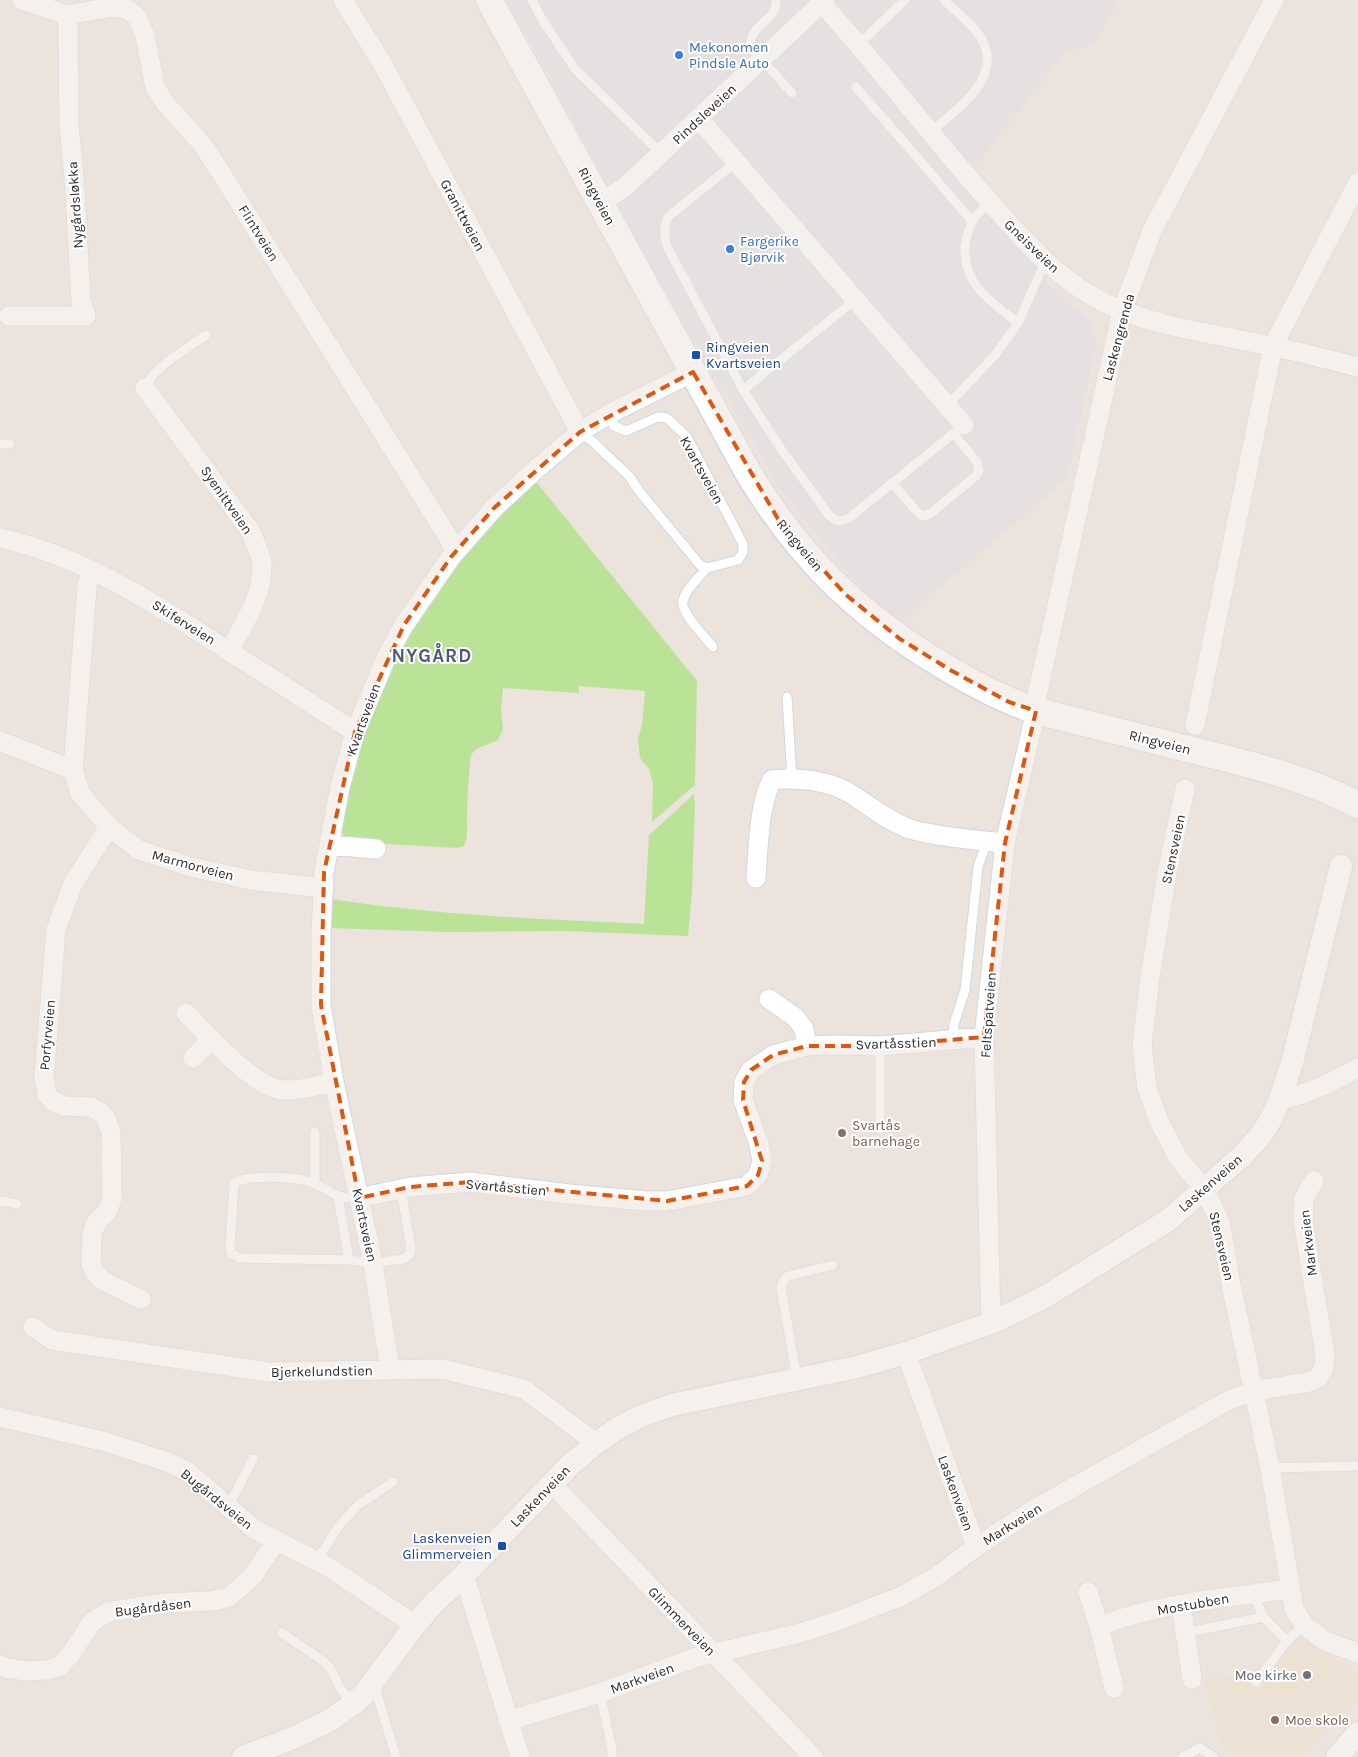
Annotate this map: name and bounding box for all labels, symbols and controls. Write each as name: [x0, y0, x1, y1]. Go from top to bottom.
place label: Mekonomen Pindsle Auto: [689, 39, 769, 72]
marker: Mekonomen Pindsle Auto: [673, 49, 685, 61]
street label: Pindsleveien: [669, 80, 740, 148]
street label: Nygårdsløkka: [64, 161, 87, 249]
street label: Ringveien: [574, 164, 619, 228]
street label: Granittveien: [437, 176, 489, 254]
street label: Flintveien: [235, 202, 283, 265]
street label: Gneisveien: [1000, 216, 1063, 277]
place label: Fargerike Bjørvik: [740, 233, 799, 266]
marker: Fargerike Bjørvik: [724, 243, 736, 255]
street label: Laskengrenda: [1099, 292, 1138, 383]
place label: Ringveien Kvartsveien: [706, 339, 781, 372]
marker: Ringveien Kvartsveien: [690, 349, 702, 361]
street label: Kvartsveien: [676, 433, 727, 507]
street label: Syenittveien: [197, 463, 256, 538]
street label: Ringveien: [773, 516, 826, 575]
street label: Skiferveien: [149, 596, 219, 649]
district label: NYGÅRD: [392, 643, 472, 667]
street label: Kvartsveien: [343, 681, 384, 757]
street label: Ringveien: [1127, 727, 1193, 758]
street label: Stensveien: [1158, 813, 1189, 885]
street label: Marmorveien: [150, 846, 236, 885]
street label: Feltspatveien: [977, 972, 1000, 1058]
street label: Porfyrveien: [36, 999, 59, 1071]
street label: Svartåsstien: [855, 1034, 937, 1053]
place label: Svartås barnehage: [852, 1117, 920, 1150]
marker: Svartås barnehage: [836, 1127, 848, 1139]
street label: Laskenveien: [1175, 1151, 1246, 1216]
street label: Svartåsstien: [465, 1175, 547, 1199]
street label: Kvartsveien: [348, 1187, 381, 1264]
street label: Markveien: [1296, 1209, 1321, 1277]
street label: Stensveien: [1205, 1210, 1238, 1283]
street label: Bjerkelundstien: [271, 1362, 373, 1381]
street label: Laskenveien: [934, 1453, 977, 1533]
street label: Laskenveien: [507, 1462, 574, 1531]
street label: Bugårdsveien: [177, 1465, 256, 1534]
street label: Markveien: [980, 1500, 1045, 1549]
place label: Laskenveien Glimmerveien: [402, 1530, 492, 1563]
marker: Laskenveien Glimmerveien: [496, 1540, 508, 1552]
street label: Glimmerveien: [644, 1583, 719, 1659]
street label: Mostubben: [1156, 1590, 1230, 1619]
street label: Bugårdåsen: [114, 1594, 192, 1621]
street label: Markveien: [608, 1659, 676, 1698]
place label: Moe kirke: [1235, 1667, 1297, 1684]
marker: Moe kirke: [1301, 1669, 1313, 1681]
place label: Moe skole: [1285, 1712, 1349, 1729]
marker: Moe skole: [1269, 1714, 1281, 1726]

